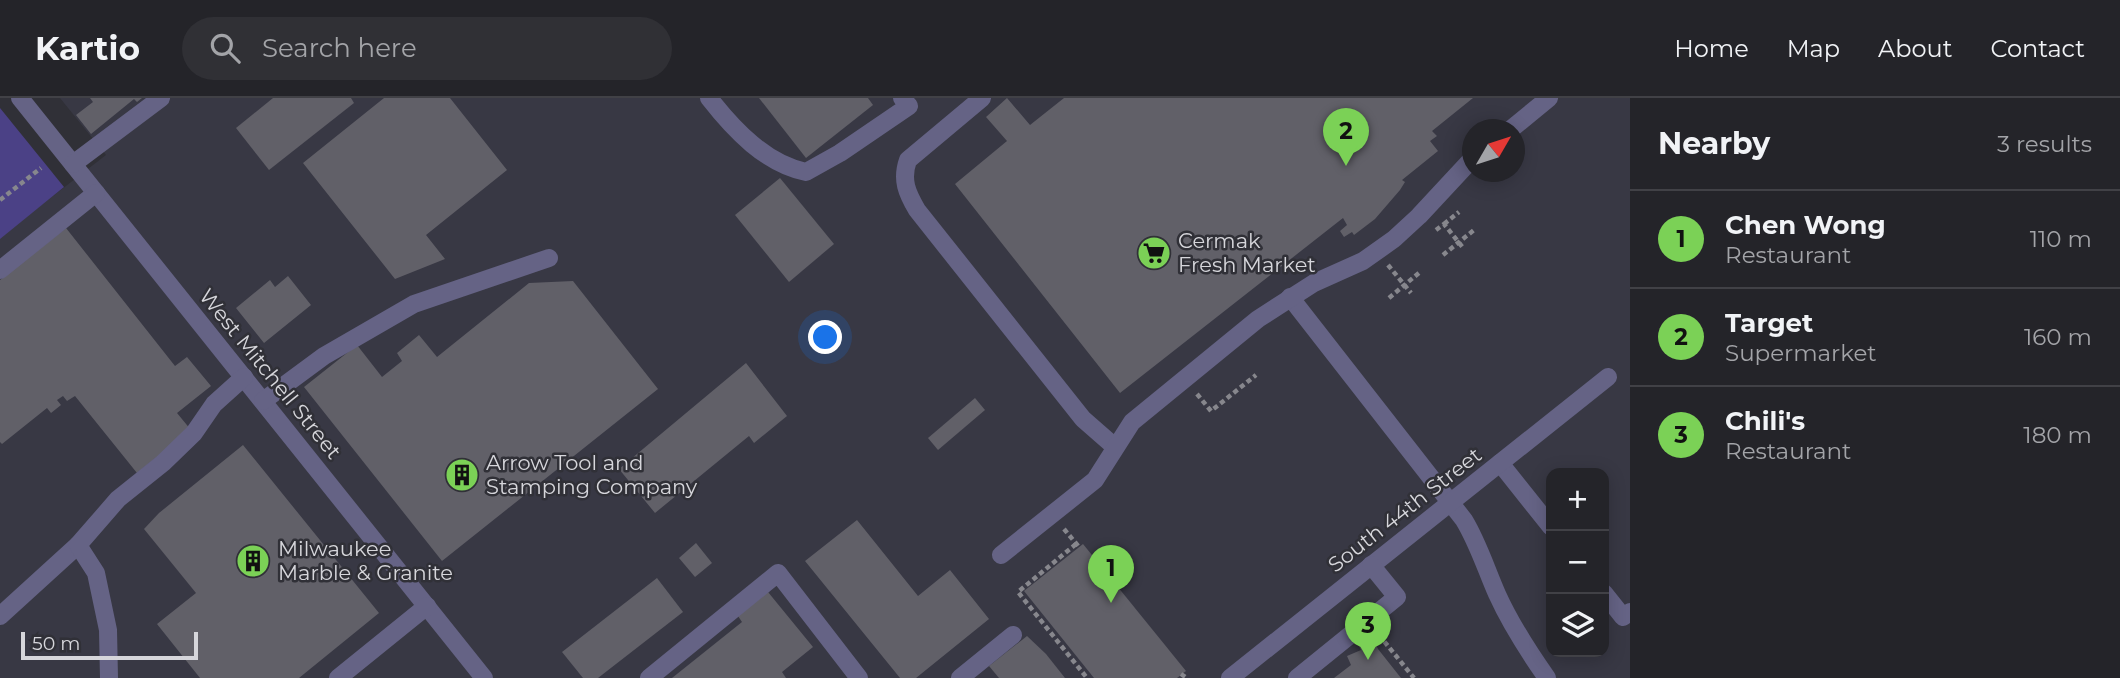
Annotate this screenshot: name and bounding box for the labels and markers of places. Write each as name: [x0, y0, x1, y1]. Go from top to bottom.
pin: 2: [1323, 108, 1369, 166]
place label: Cermak Fresh Market: [1178, 228, 1316, 277]
supermarket icon: Cermak Fresh Market: [1135, 234, 1173, 272]
place label: Arrow Tool and Stamping Company: [486, 450, 698, 499]
building icon: Arrow Tool and Stamping Company: [443, 456, 481, 494]
place label: Milwaukee Marble & Granite: [278, 536, 453, 585]
building icon: Milwaukee Marble & Granite: [234, 542, 272, 580]
pin: 1: [1088, 545, 1134, 603]
pin: 3: [1345, 602, 1391, 660]

